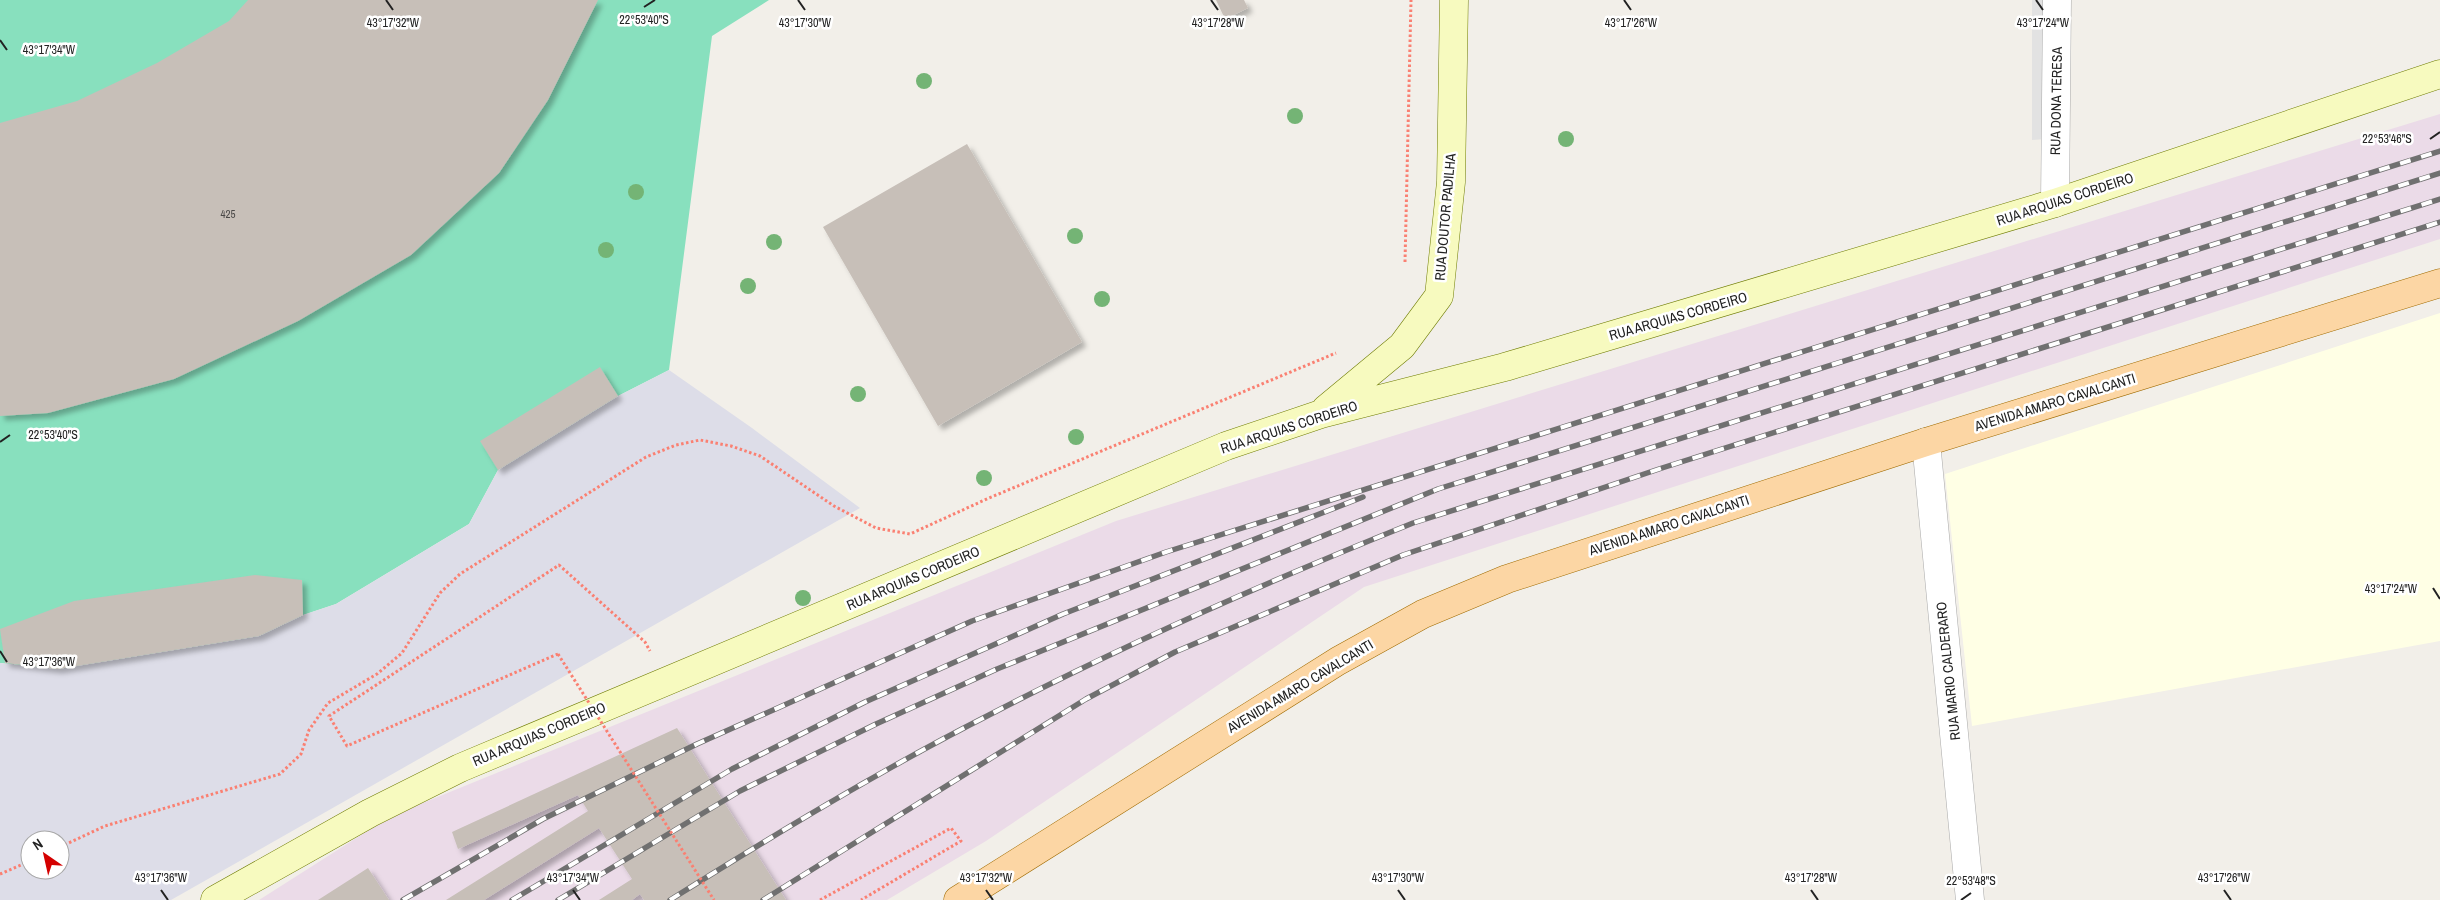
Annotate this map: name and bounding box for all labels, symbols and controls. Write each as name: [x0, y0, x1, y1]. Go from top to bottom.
text: 22°53'40"S: [619, 12, 669, 28]
text: 43°17'32"W: [367, 15, 420, 31]
text: 43°17'30"W: [779, 15, 832, 31]
text: 43°17'28"W: [1192, 15, 1245, 31]
text: 43°17'26"W: [1605, 15, 1658, 31]
text: 43°17'24"W: [2017, 15, 2070, 31]
text: 43°17'34"W: [23, 42, 76, 58]
street label: RUA DONA TERESA: [2046, 46, 2066, 155]
text: 22°53'46"S: [2362, 131, 2412, 147]
street label: RUA DOUTOR PADILHA: [1430, 152, 1460, 281]
street label: RUA ARQUIAS CORDEIRO: [1994, 168, 2136, 230]
house number: 425: [220, 207, 236, 221]
street label: RUA ARQUIAS CORDEIRO: [1607, 288, 1749, 344]
street label: AVENIDA AMARO CAVALCANTI: [1971, 369, 2138, 435]
street label: RUA ARQUIAS CORDEIRO: [1218, 396, 1360, 458]
text: 22°53'40"S: [28, 427, 78, 443]
street label: AVENIDA AMARO CAVALCANTI: [1586, 491, 1751, 560]
street label: RUA ARQUIAS CORDEIRO: [844, 542, 982, 614]
text: 43°17'24"W: [2365, 581, 2418, 597]
street label: RUA MARIO CALDERARO: [1932, 601, 1964, 741]
street label: AVENIDA AMARO CAVALCANTI: [1223, 635, 1376, 737]
text: 43°17'36"W: [23, 654, 76, 670]
street label: RUA ARQUIAS CORDEIRO: [470, 698, 608, 770]
north arrow: [20, 830, 70, 880]
text: N: [29, 834, 46, 854]
text: 43°17'36"W: [135, 870, 188, 886]
text: 43°17'34"W: [547, 870, 600, 886]
text: 43°17'32"W: [960, 870, 1013, 886]
text: 43°17'30"W: [1372, 870, 1425, 886]
text: 43°17'28"W: [1785, 870, 1838, 886]
text: 43°17'26"W: [2198, 870, 2251, 886]
text: 22°53'48"S: [1946, 873, 1996, 889]

